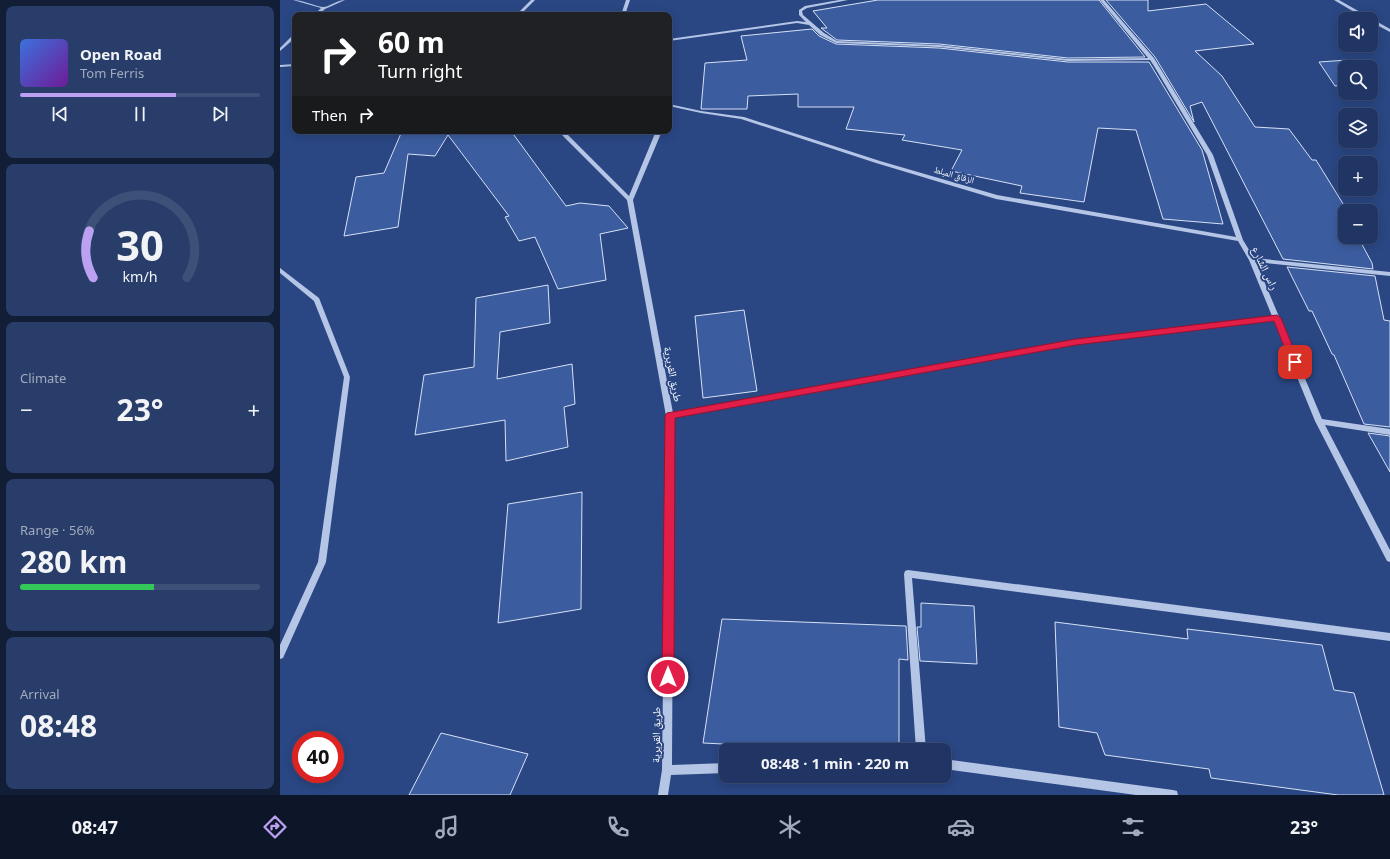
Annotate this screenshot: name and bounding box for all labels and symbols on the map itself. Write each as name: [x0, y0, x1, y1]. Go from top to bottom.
street label: الزقاق المبلط: [932, 163, 976, 186]
street label: راس الشارع: [1248, 243, 1282, 292]
street label: طريق القريرية: [661, 345, 686, 403]
pin: [1278, 345, 1312, 379]
position arrow: [647, 656, 689, 698]
street label: طريق القريرية: [648, 707, 663, 763]
speed limit sign: 40: [292, 731, 344, 783]

